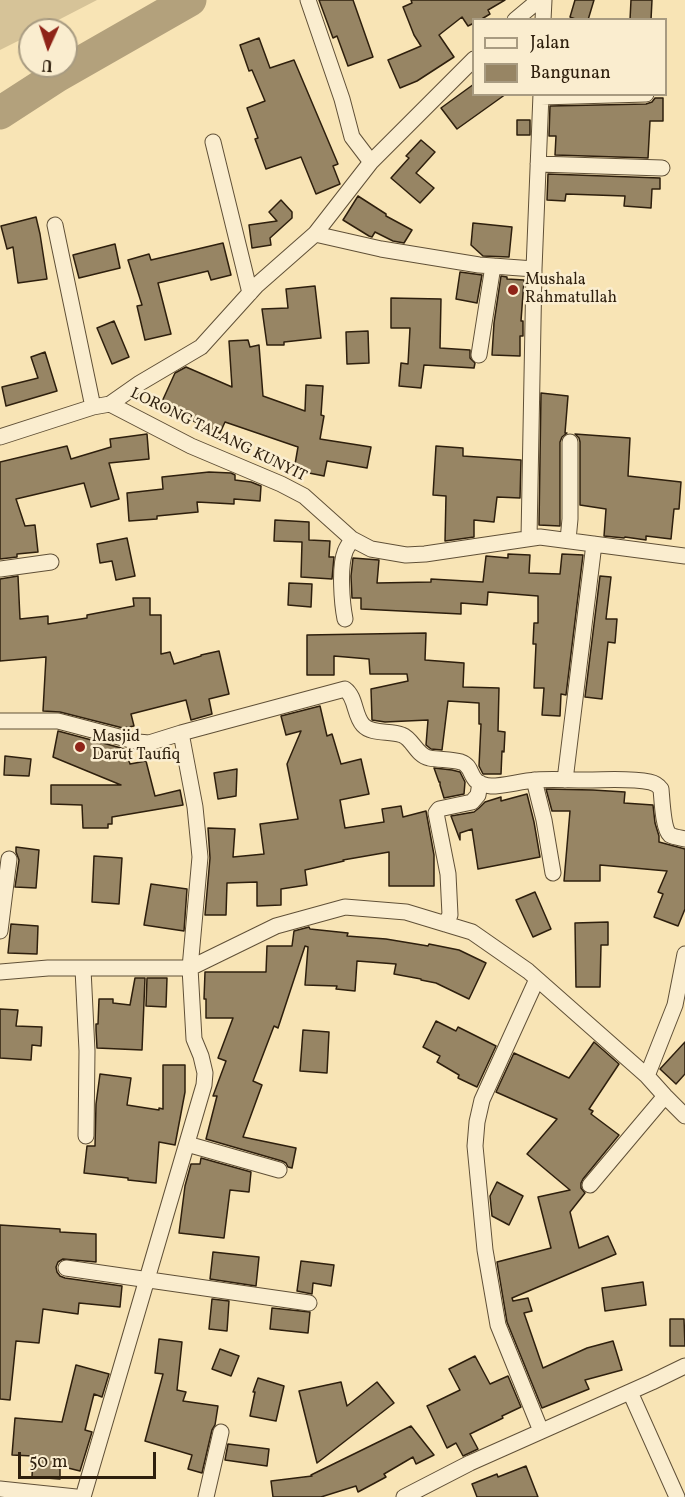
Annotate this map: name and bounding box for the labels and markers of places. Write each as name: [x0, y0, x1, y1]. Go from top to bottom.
place label: Mushala Rahmatullah: [525, 271, 617, 309]
marker: Mushala Rahmatullah: [506, 283, 520, 297]
place label: Masjid Darut Taufiq: [92, 728, 180, 766]
marker: Masjid Darut Taufiq: [73, 740, 87, 754]

